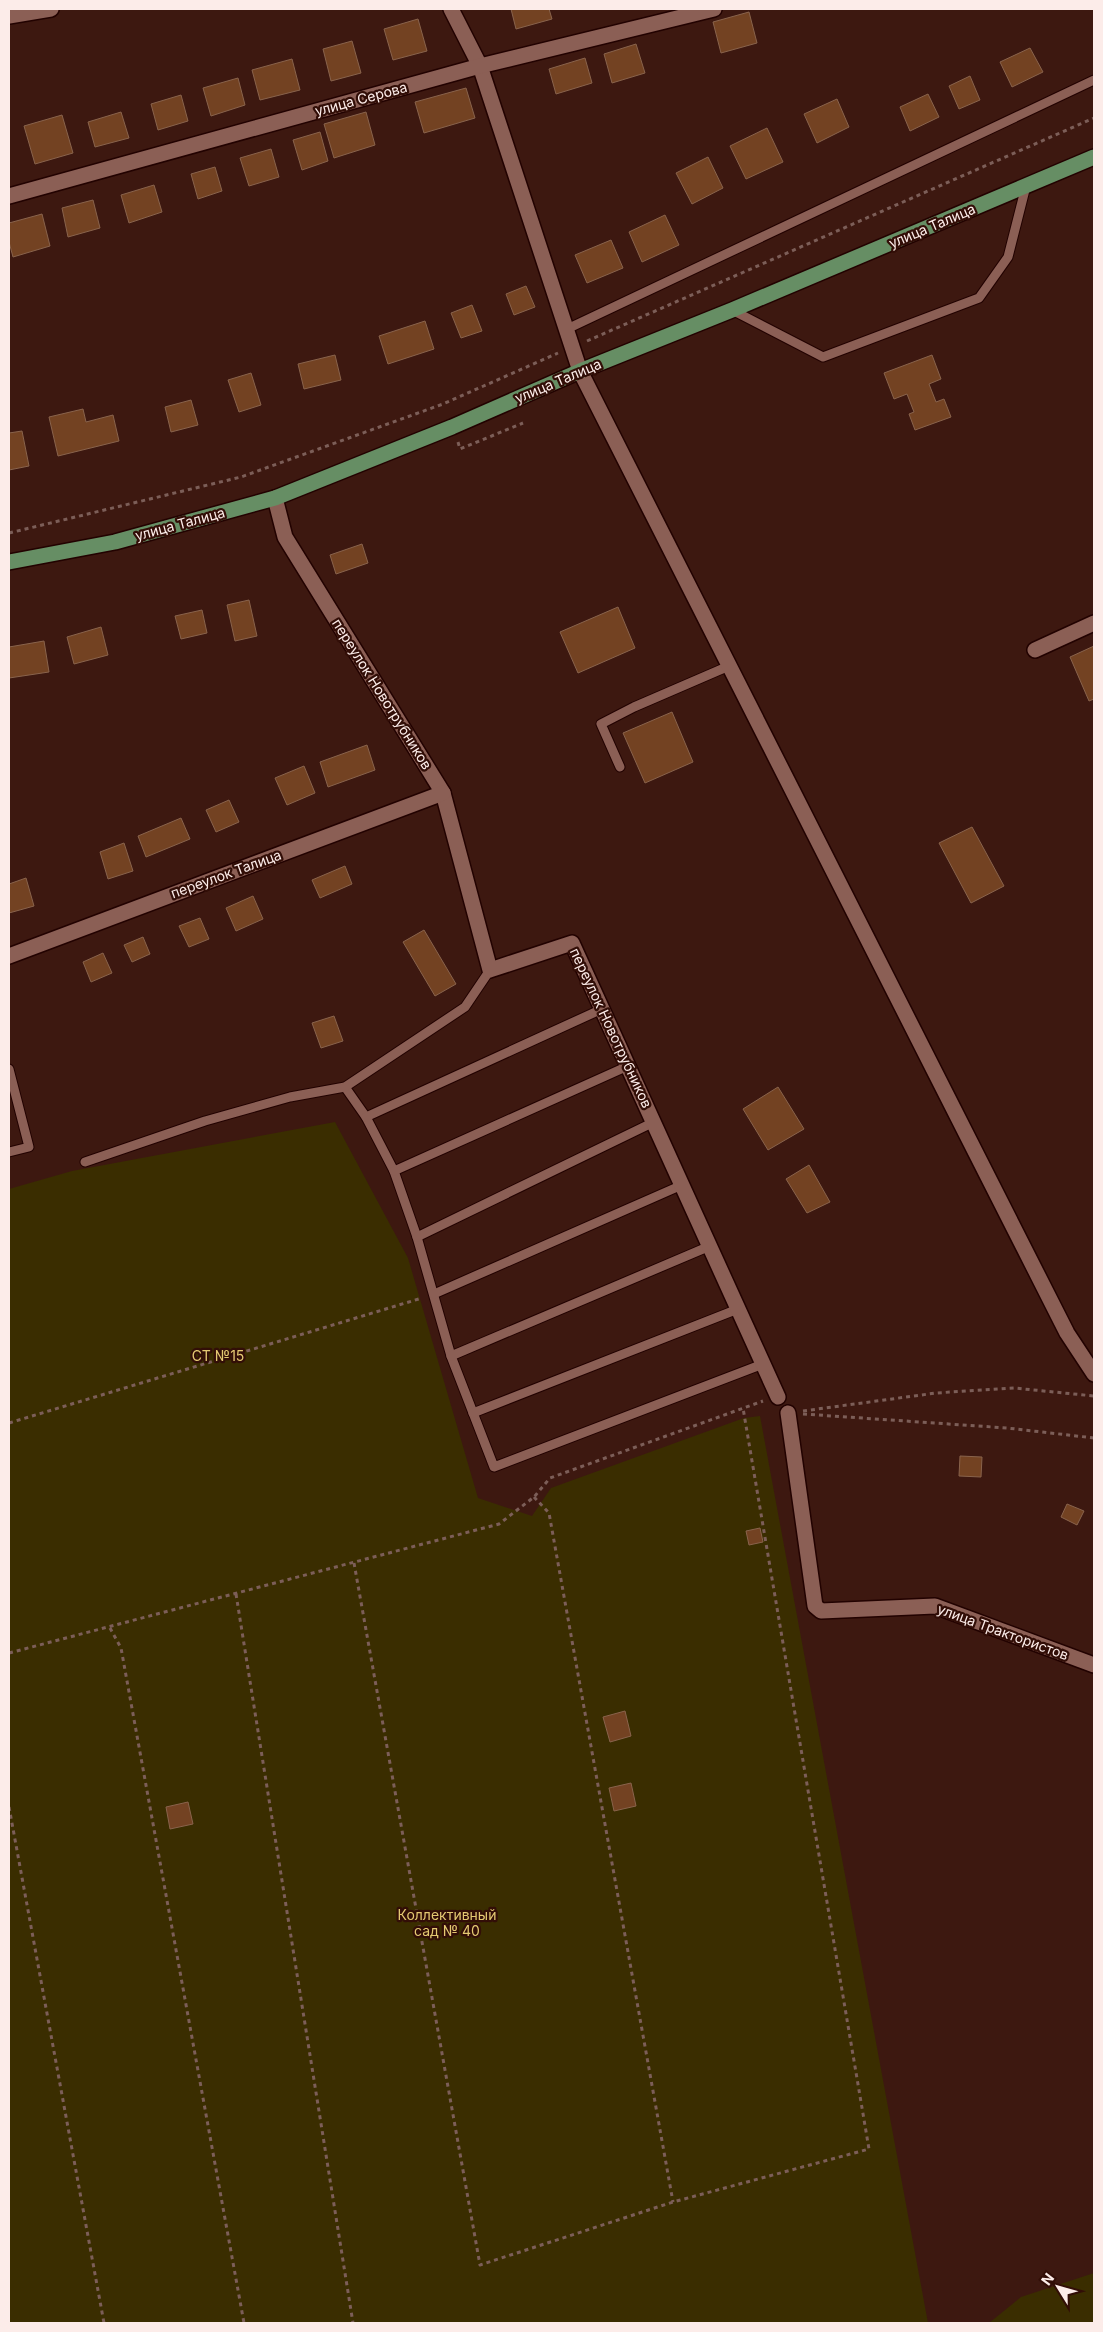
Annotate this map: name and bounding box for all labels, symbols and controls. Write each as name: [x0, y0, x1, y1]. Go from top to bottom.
street label: улица Серова: [313, 78, 409, 119]
street label: улица Талица: [886, 200, 978, 251]
street label: улица Талица: [512, 355, 604, 406]
street label: улица Талица: [133, 503, 227, 544]
street label: переулок Новотрубников: [329, 615, 436, 772]
street label: переулок Талица: [168, 846, 283, 901]
street label: переулок Новотрубников: [567, 945, 656, 1111]
park label: СТ №15: [192, 1347, 244, 1364]
street label: улица Трактористов: [935, 1600, 1071, 1663]
park label: Коллективный сад № 40: [398, 1906, 496, 1939]
north arrow: [1033, 2262, 1083, 2312]
text: N: [1037, 2269, 1057, 2288]

